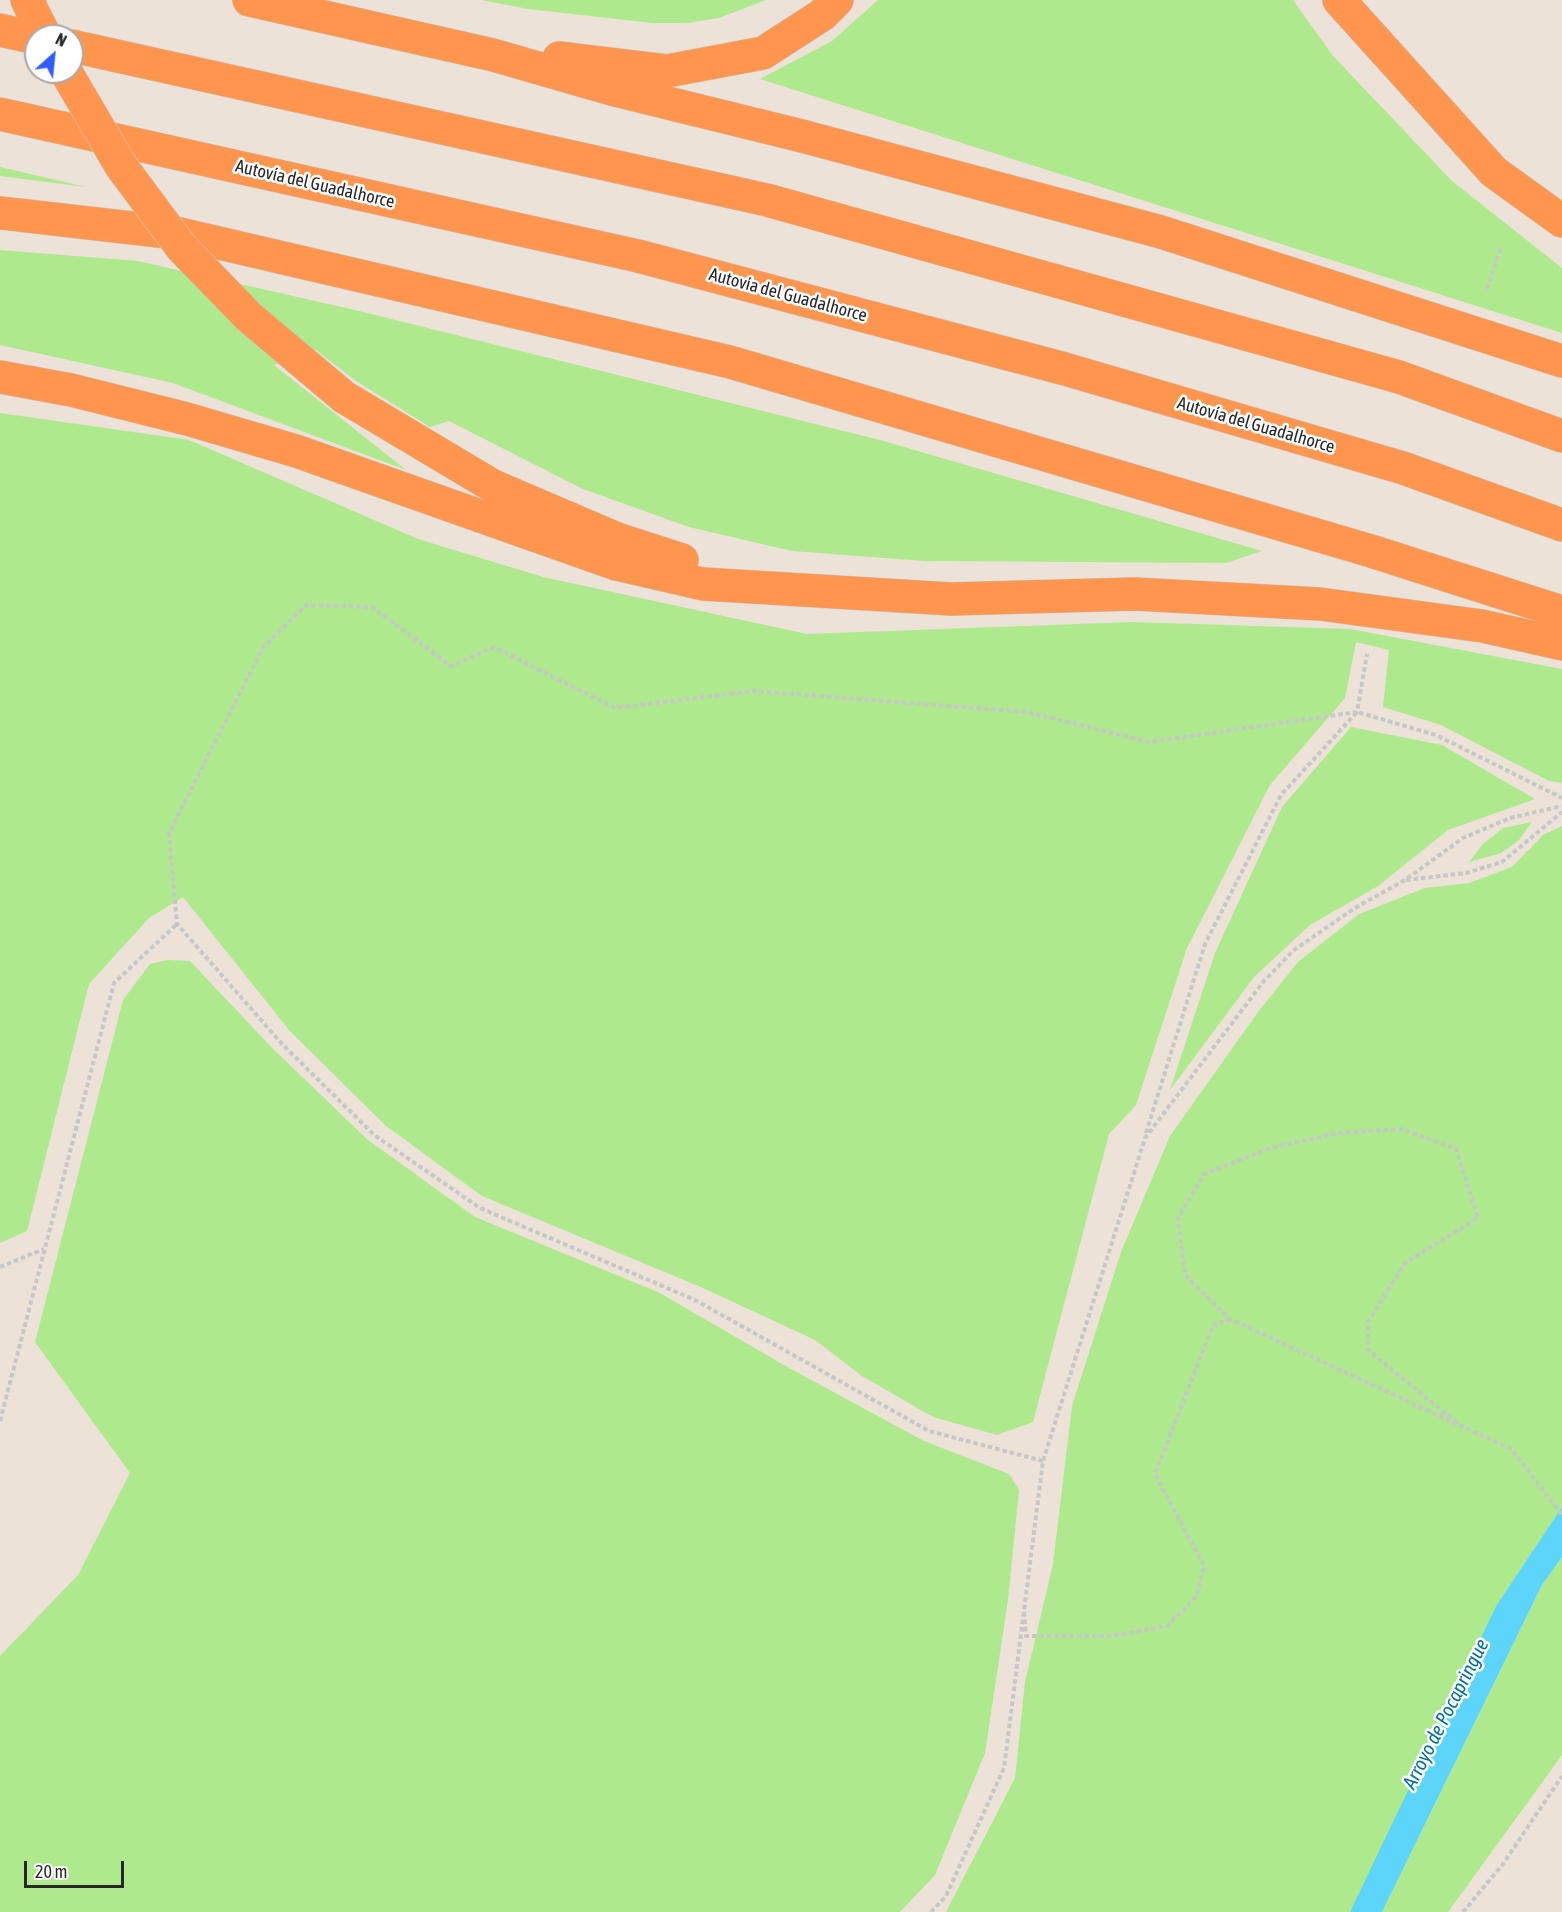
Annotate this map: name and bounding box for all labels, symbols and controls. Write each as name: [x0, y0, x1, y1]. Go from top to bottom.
north arrow: [24, 24, 84, 84]
text: N: [53, 30, 70, 50]
street label: Autovía del Guadalhorce: [233, 155, 397, 213]
street label: Autovía del Guadalhorce: [707, 264, 869, 326]
street label: Autovía del Guadalhorce: [1175, 392, 1337, 458]
water label: Arroyo de Pocapringue: [1398, 1635, 1494, 1793]
scale bar: [27, 1849, 128, 1887]
text: 20 m: [35, 1861, 67, 1882]

